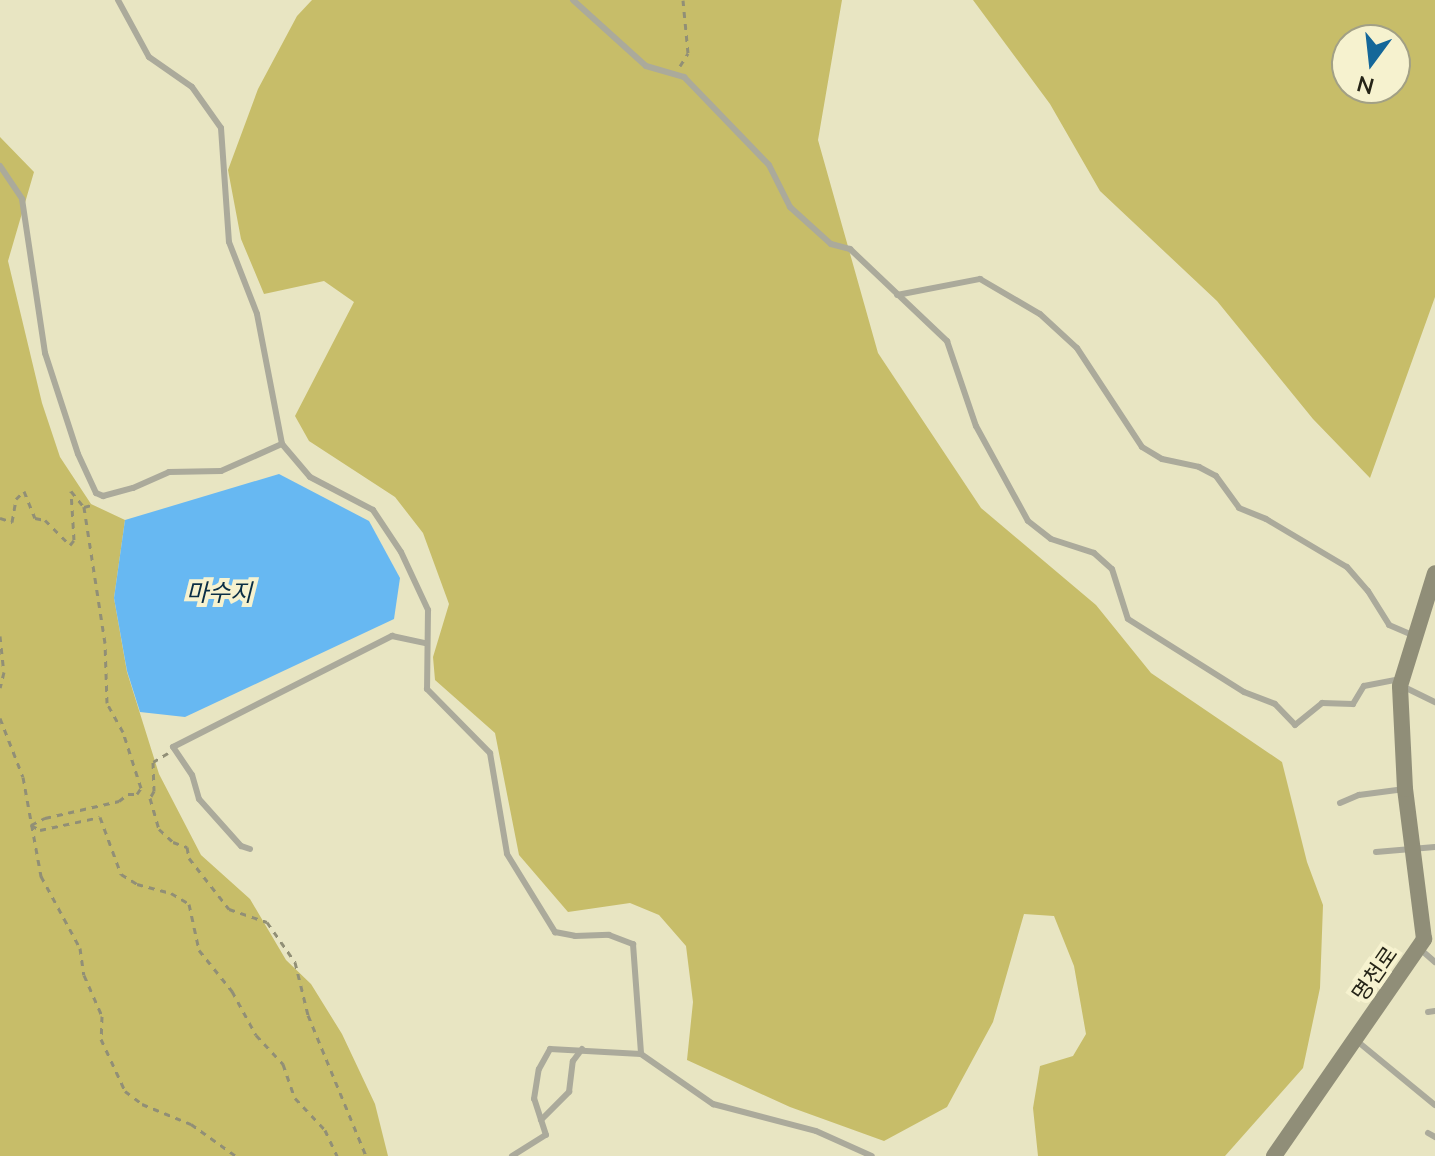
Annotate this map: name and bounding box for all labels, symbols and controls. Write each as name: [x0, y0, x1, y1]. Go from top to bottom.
north arrow: [1331, 24, 1411, 104]
text: N: [1354, 70, 1377, 101]
water label: 마수지: [186, 579, 252, 607]
street label: 명천로: [1347, 942, 1403, 1006]

